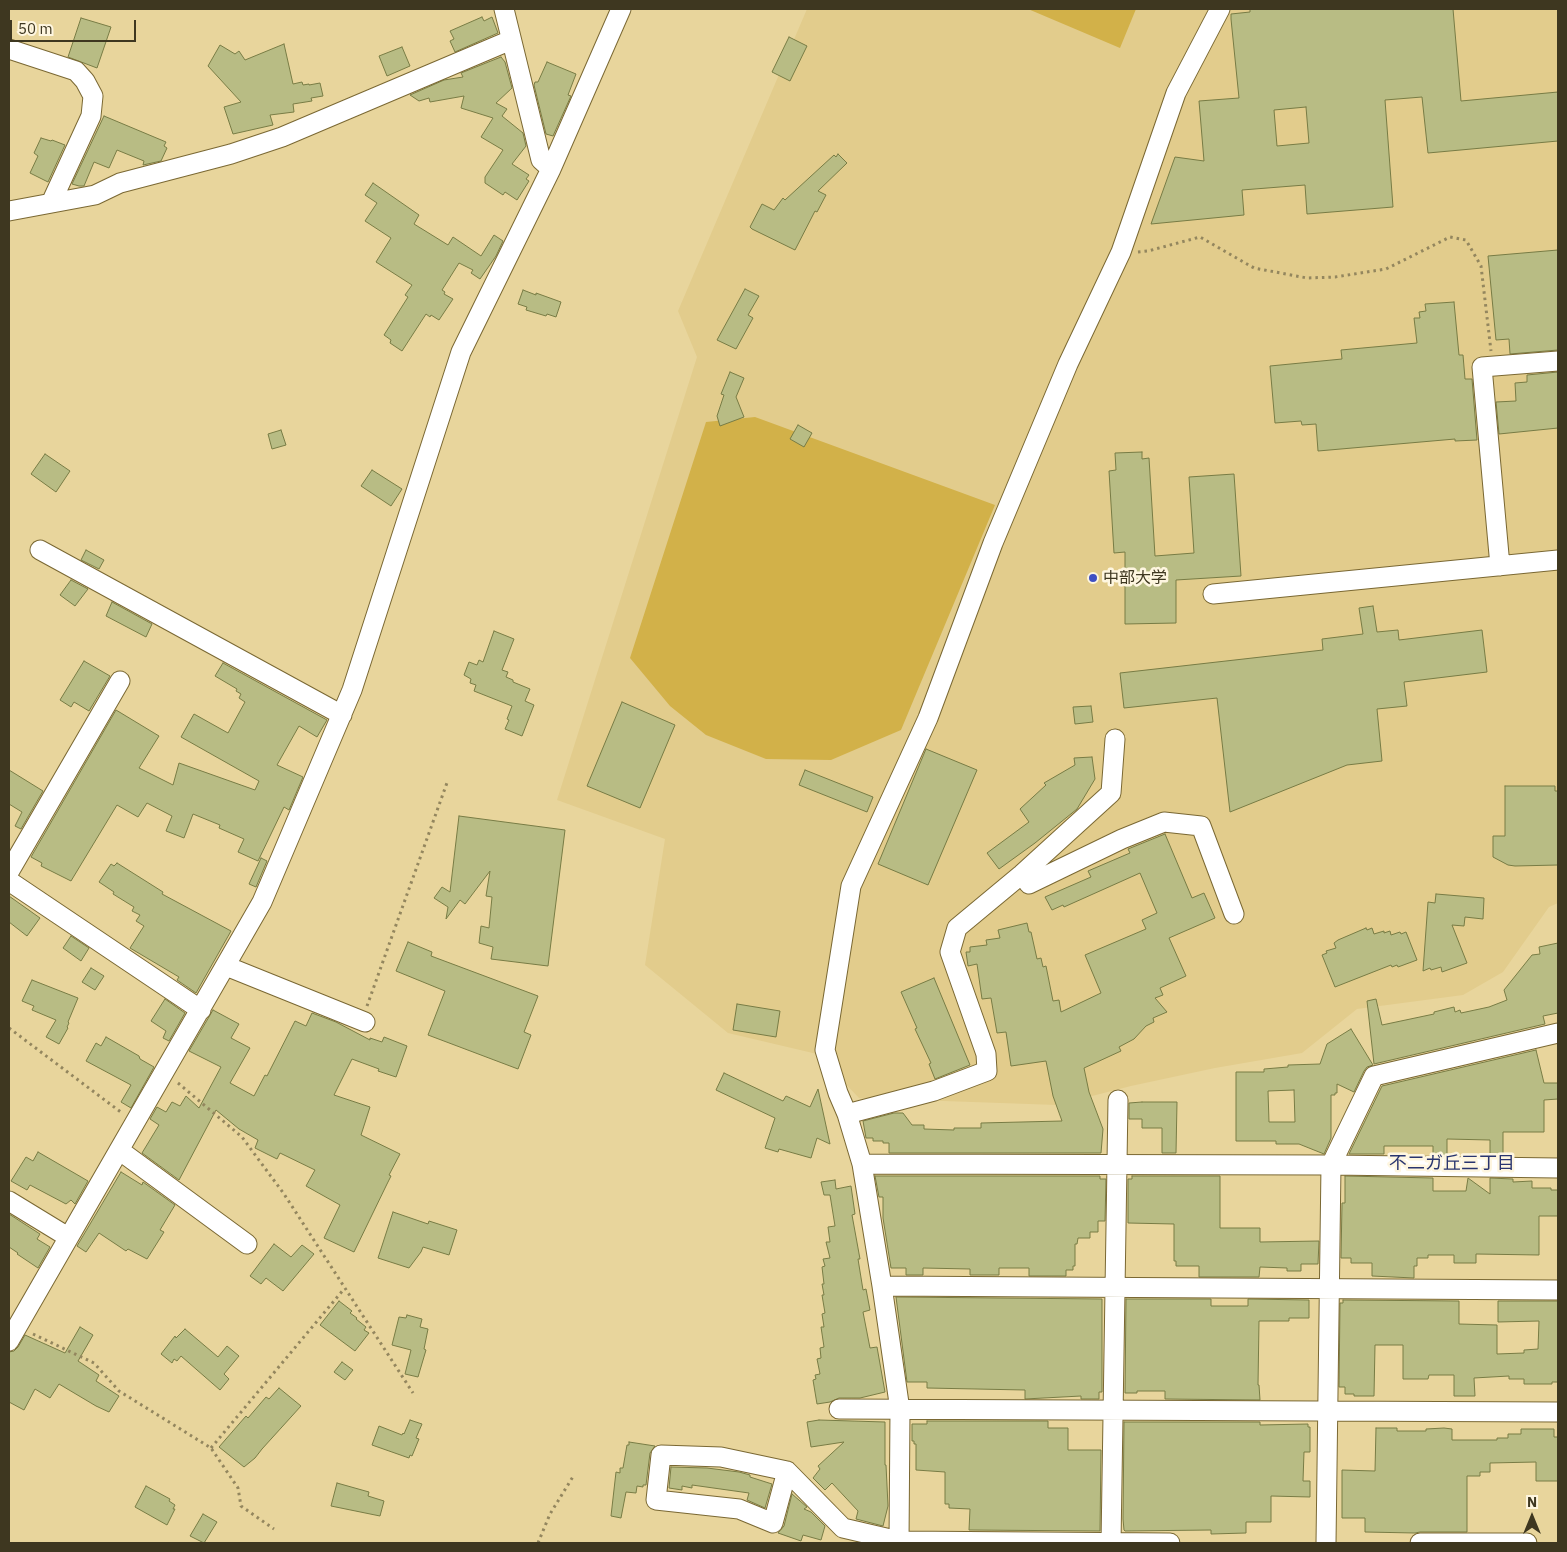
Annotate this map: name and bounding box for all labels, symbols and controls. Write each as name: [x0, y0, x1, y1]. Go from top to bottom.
scale bar: [12, 10, 139, 42]
text: 50 m: [18, 19, 53, 38]
place label: 中部大学: [1103, 568, 1167, 588]
marker: 中部大学: [1087, 572, 1099, 584]
district label: 不二ガ丘三丁目: [1389, 1153, 1515, 1175]
north arrow: [1507, 1492, 1557, 1542]
text: N: [1527, 1493, 1537, 1511]

